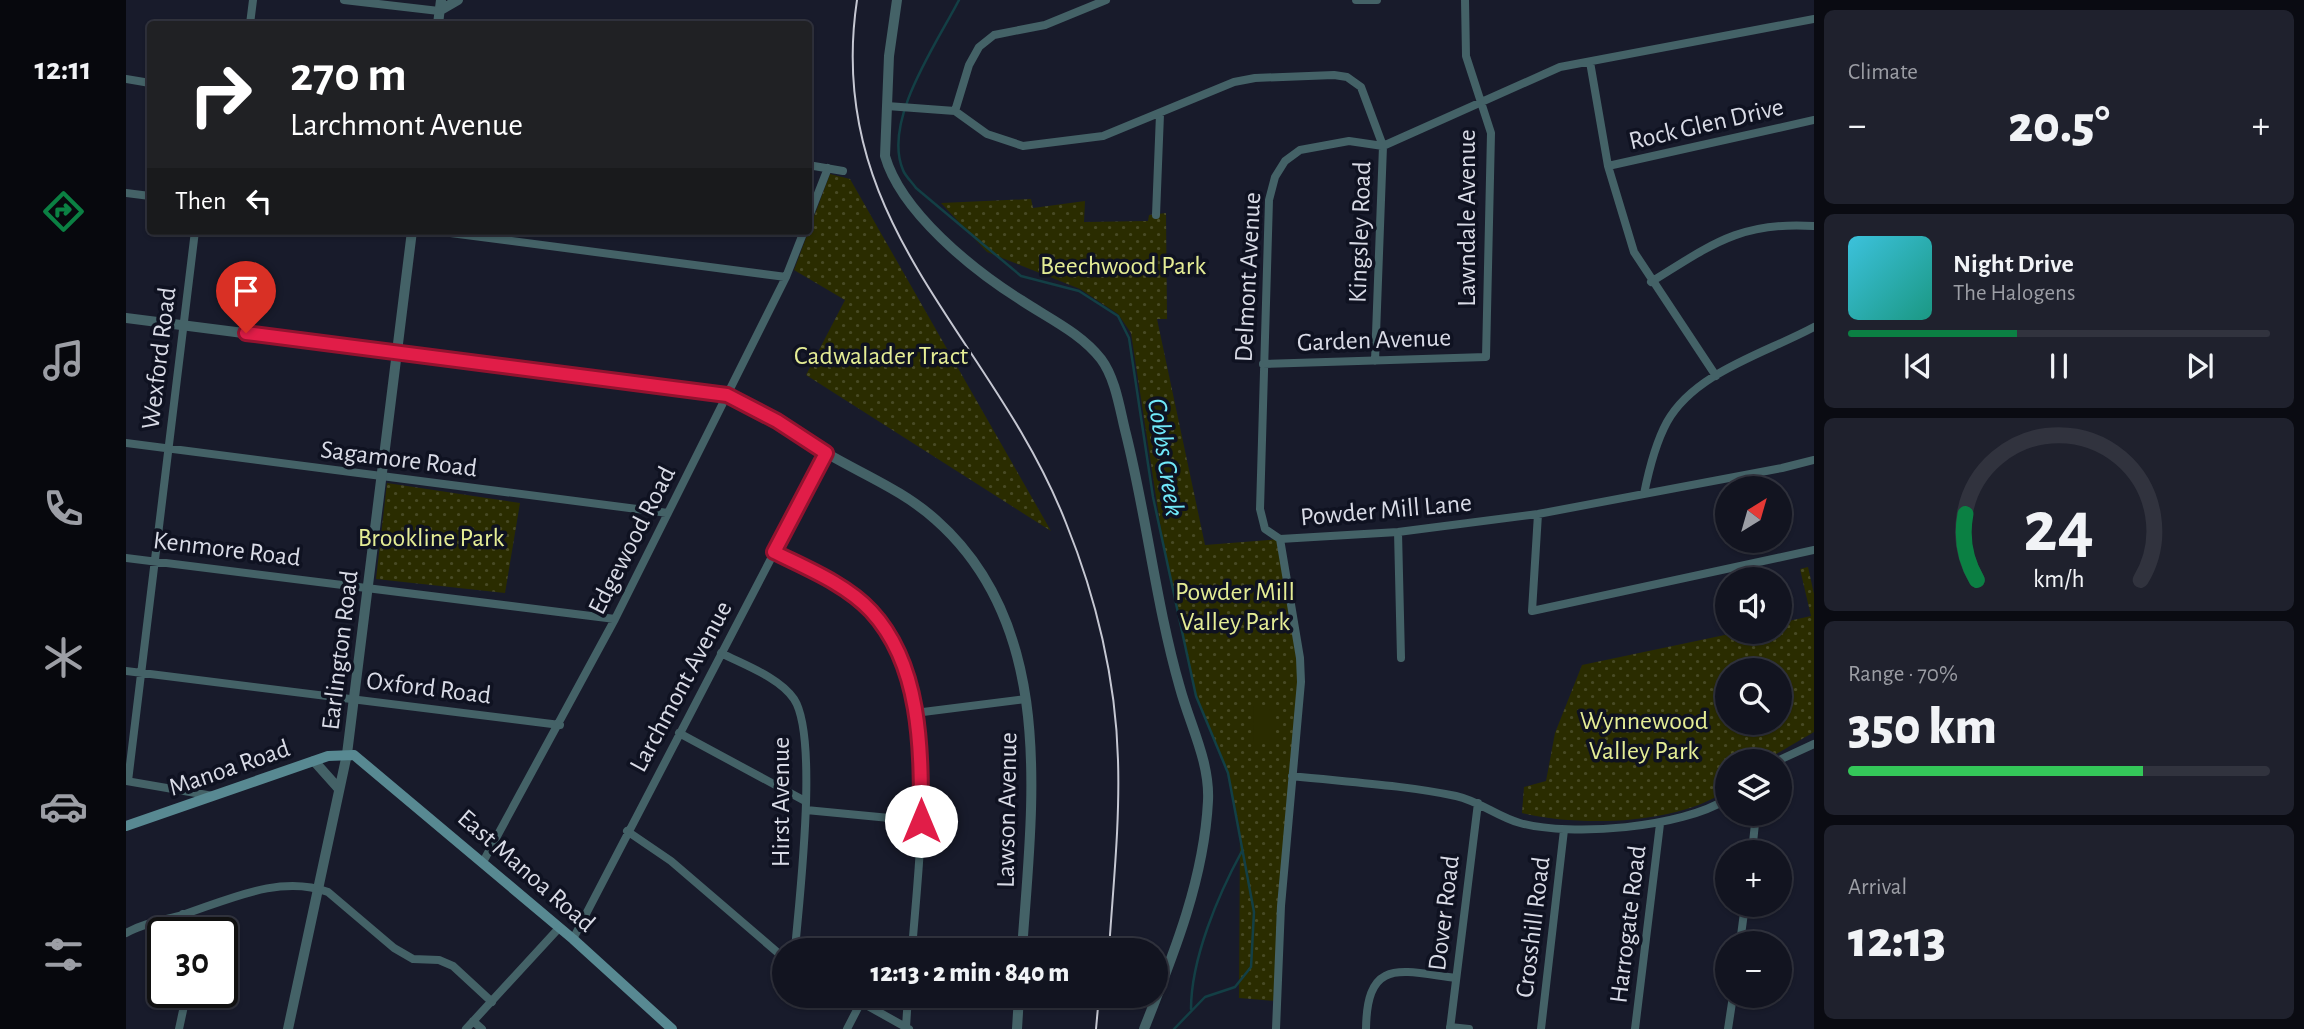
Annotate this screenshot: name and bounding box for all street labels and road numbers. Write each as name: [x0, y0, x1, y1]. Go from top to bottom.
street label: Rock Glen Drive: [1626, 94, 1786, 154]
street label: Lawndale Avenue: [1454, 129, 1480, 307]
street label: Kingsley Road: [1345, 161, 1375, 303]
street label: Delmont Avenue: [1231, 191, 1265, 363]
street label: Wexford Road: [137, 286, 181, 431]
street label: Garden Avenue: [1296, 324, 1452, 356]
street label: Sagamore Road: [319, 436, 479, 481]
street label: Edgewood Road: [584, 462, 680, 619]
street label: Powder Mill Lane: [1299, 490, 1473, 530]
street label: Kenmore Road: [152, 527, 302, 571]
street label: Earlington Road: [317, 569, 363, 732]
street label: Larchmont Avenue: [625, 597, 737, 776]
street label: Oxford Road: [365, 667, 493, 709]
street label: Lawson Avenue: [993, 732, 1021, 888]
street label: Manoa Road: [165, 735, 293, 801]
street label: Hirst Avenue: [768, 737, 794, 867]
street label: East Manoa Road: [453, 804, 600, 937]
street label: Harrogate Road: [1605, 844, 1651, 1005]
street label: Dover Road: [1424, 854, 1464, 972]
street label: Crosshill Road: [1511, 855, 1555, 999]

